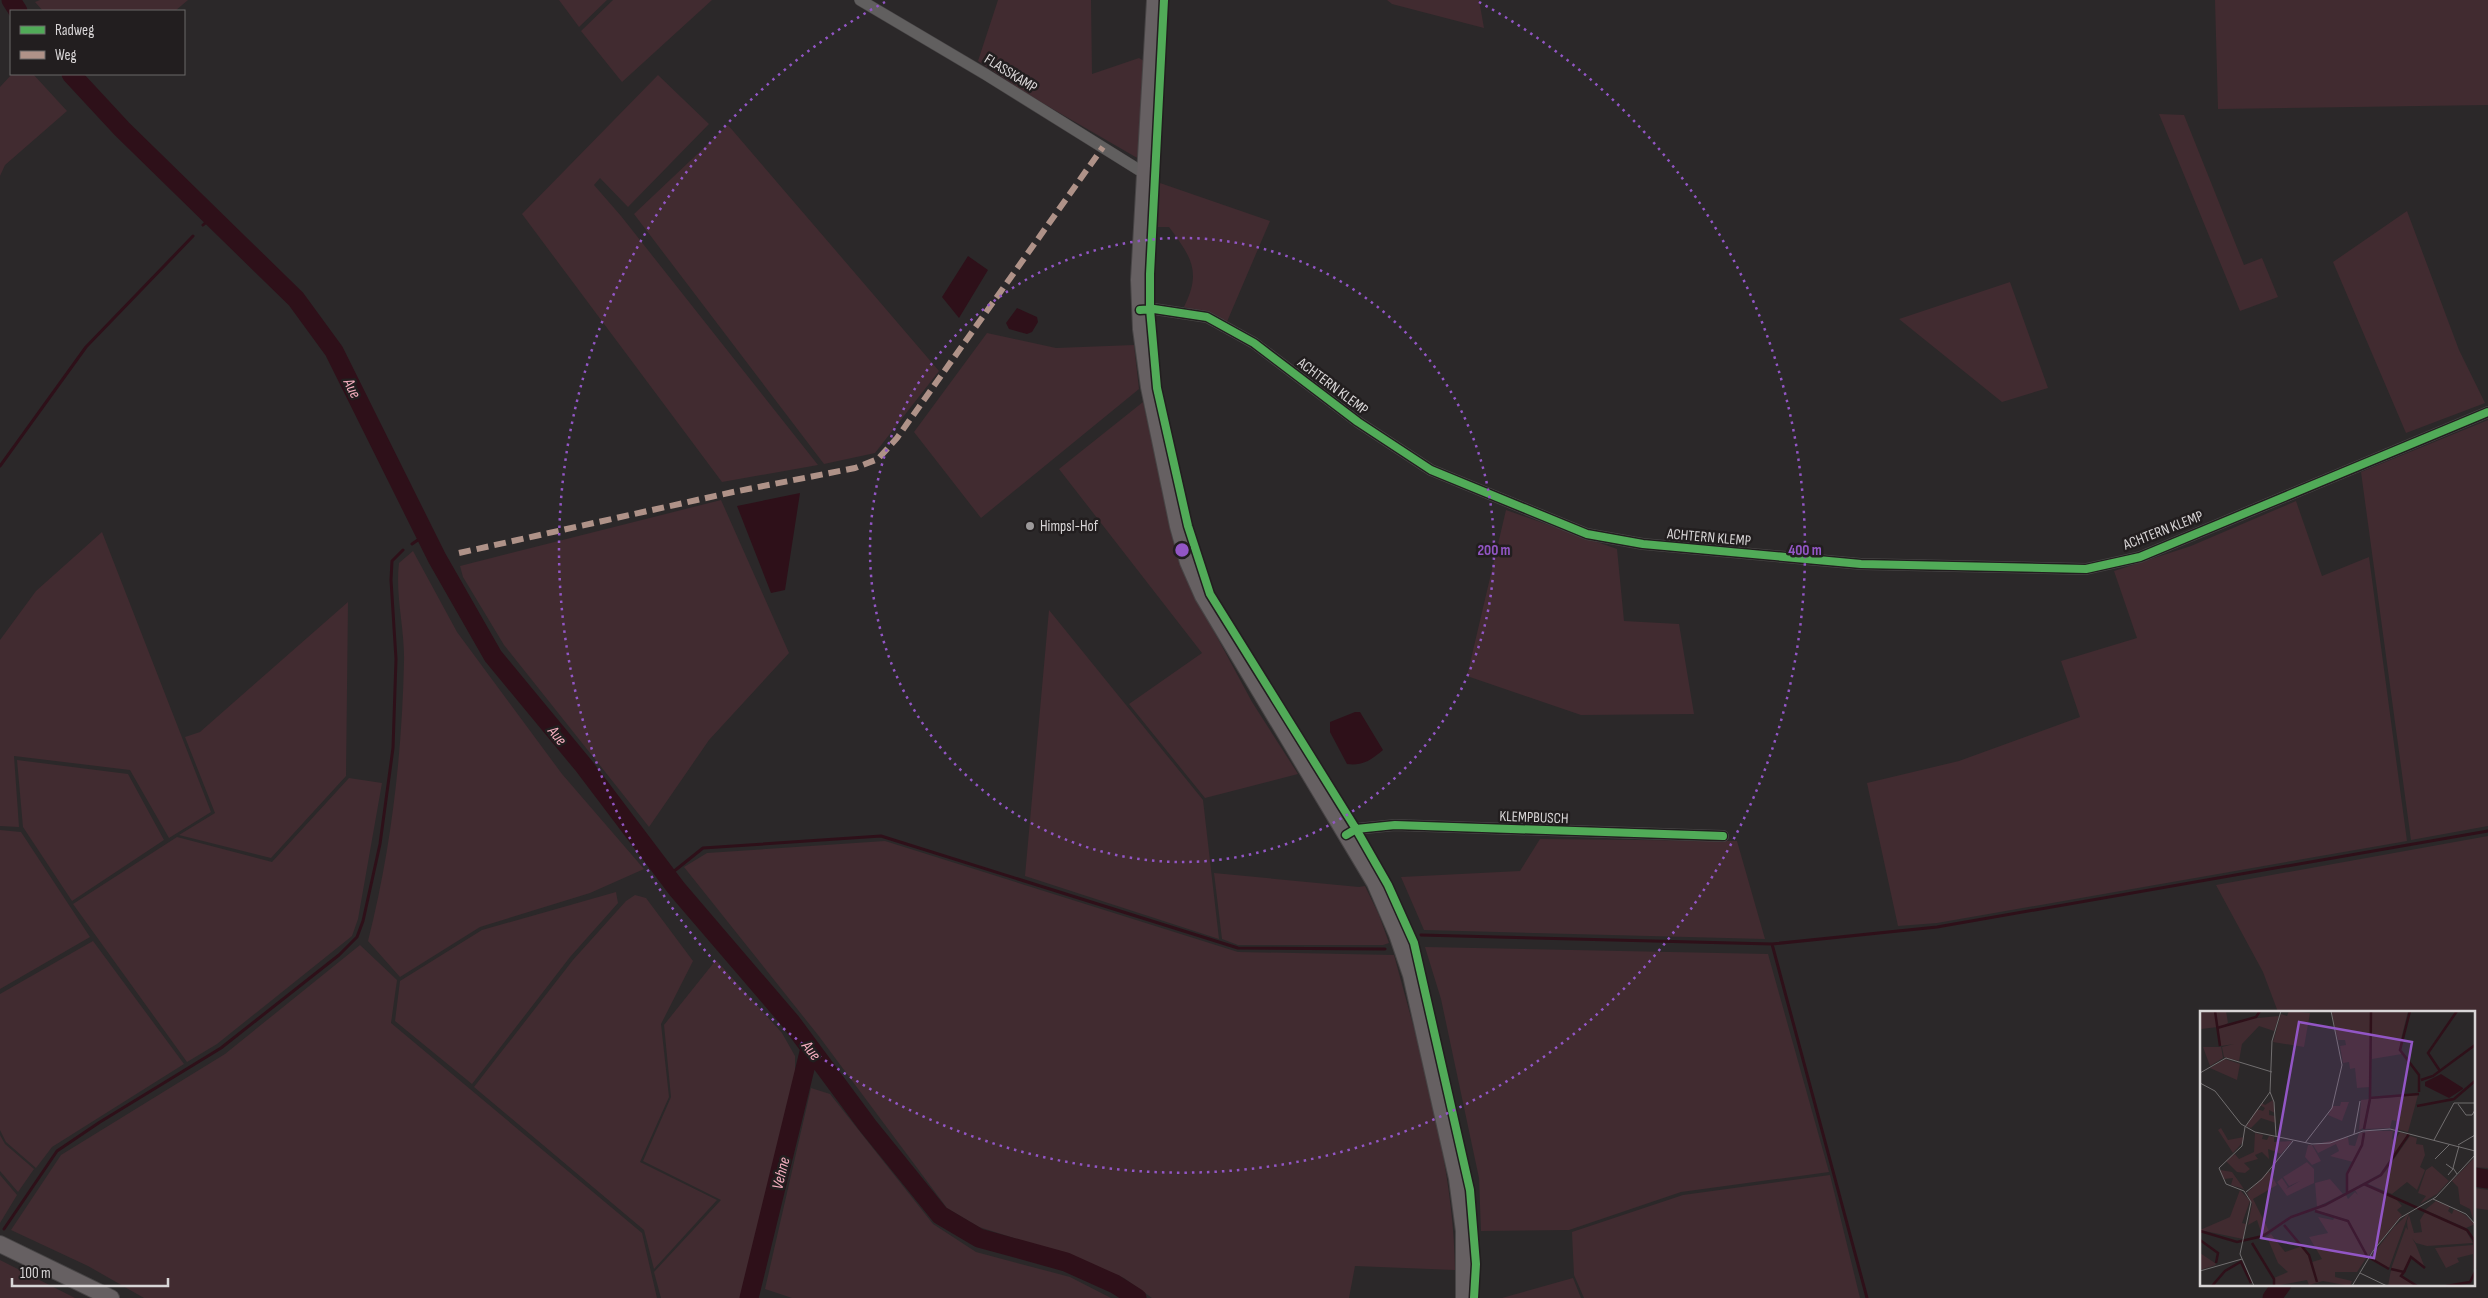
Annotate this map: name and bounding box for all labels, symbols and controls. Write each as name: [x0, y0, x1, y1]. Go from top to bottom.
legend: [10, 10, 185, 75]
text: Radweg: [55, 21, 94, 40]
text: Weg: [55, 46, 77, 65]
street label: FLASSKAMP: [981, 50, 1041, 97]
street label: ACHTERN KLEMP: [1293, 353, 1372, 419]
water label: Aue: [338, 375, 364, 402]
street label: ACHTERN KLEMP: [2120, 507, 2206, 555]
place label: Himpsl-Hof: [1040, 517, 1099, 536]
marker: Himpsl-Hof: [1024, 520, 1036, 532]
street label: ACHTERN KLEMP: [1665, 524, 1752, 551]
centre of rings: [1173, 541, 1191, 559]
text: 200 m: [1477, 541, 1511, 560]
text: 400 m: [1788, 541, 1822, 560]
water label: Aue: [543, 722, 570, 749]
street label: KLEMPBUSCH: [1499, 807, 1569, 828]
inset map: [2200, 1011, 2476, 1286]
water label: Aue: [797, 1037, 824, 1064]
water label: Vehne: [768, 1155, 795, 1191]
scale bar: [12, 1256, 169, 1288]
text: 100 m: [20, 1264, 51, 1283]

